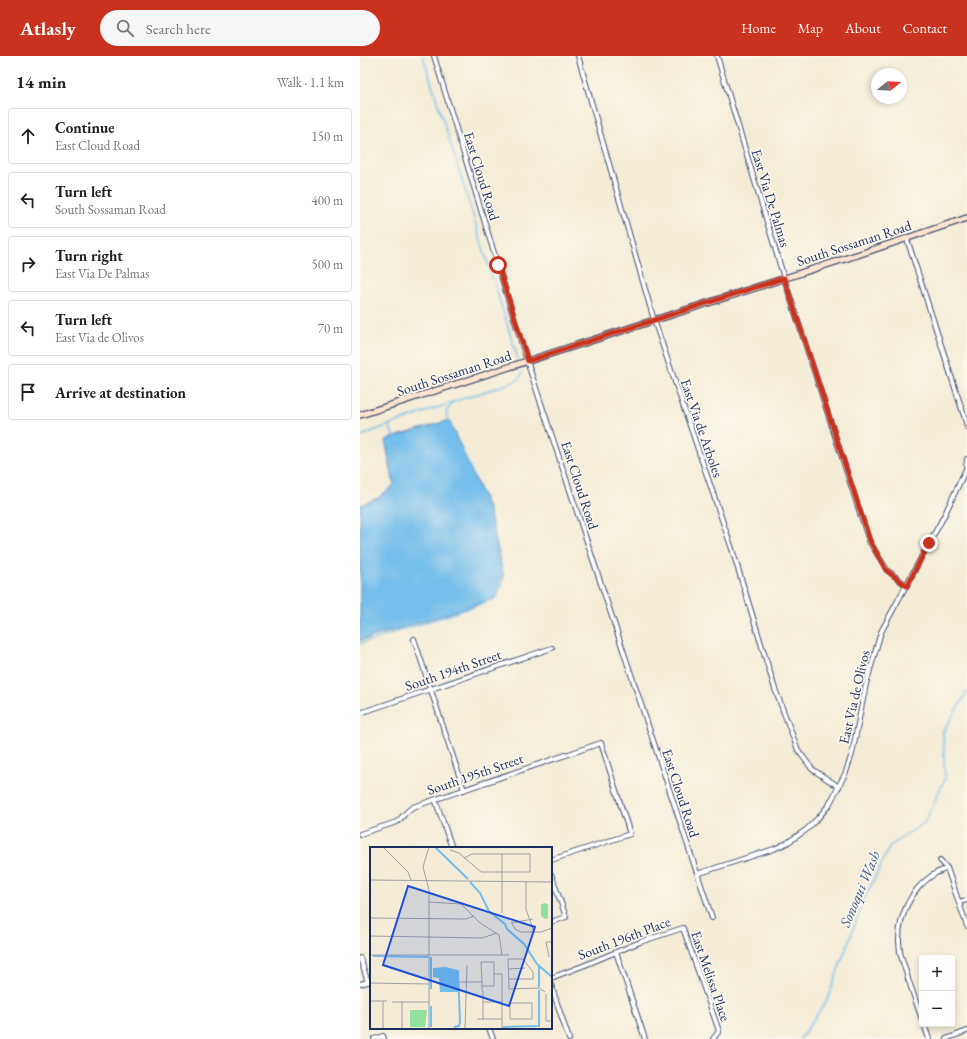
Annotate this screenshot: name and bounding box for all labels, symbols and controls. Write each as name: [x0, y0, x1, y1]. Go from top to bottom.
search box: [100, 10, 380, 46]
text: Atlasly: [20, 16, 76, 41]
icon: search: [114, 17, 136, 39]
text: Search here: [146, 19, 211, 38]
text: Home: [741, 19, 776, 37]
text: Map: [798, 19, 823, 37]
text: About: [845, 19, 881, 37]
text: Contact: [903, 19, 947, 37]
north arrow: [871, 68, 907, 104]
text: 14 min: [16, 71, 66, 93]
text: Walk · 1.1 km: [277, 74, 344, 91]
text: Continue: [55, 118, 115, 137]
icon: ahead: [17, 125, 39, 147]
text: 150 m: [312, 128, 343, 145]
street label: East Cloud Road: [460, 130, 504, 223]
text: East Cloud Road: [55, 137, 140, 154]
street label: East Via De Palmas: [748, 147, 795, 250]
text: Turn left: [55, 182, 112, 201]
icon: left: [17, 189, 39, 211]
text: 400 m: [312, 192, 343, 209]
text: South Sossaman Road: [55, 201, 166, 218]
street label: South Sossaman Road: [795, 216, 914, 270]
text: Turn right: [55, 246, 123, 265]
icon: right: [17, 253, 39, 275]
text: 500 m: [312, 256, 343, 273]
route start: [489, 256, 507, 274]
text: East Via De Palmas: [55, 265, 149, 282]
text: Turn left: [55, 310, 112, 329]
icon: left: [17, 317, 39, 339]
text: 70 m: [318, 320, 343, 337]
text: East Via de Olivos: [55, 329, 144, 346]
street label: South Sossaman Road: [395, 346, 514, 400]
street label: East Via de Arboles: [677, 376, 727, 480]
icon: arrive: [17, 381, 39, 403]
text: Arrive at destination: [55, 383, 186, 402]
street label: East Cloud Road: [557, 439, 603, 532]
route end: [920, 534, 938, 552]
street label: South 194th Street: [403, 645, 504, 695]
street label: East Via de Olivos: [834, 648, 874, 746]
street label: East Cloud Road: [658, 747, 704, 840]
street label: South 195th Street: [425, 749, 526, 799]
inset map: [370, 847, 552, 1029]
water label: Sonoqui Wash: [835, 847, 885, 931]
street label: South 196th Place: [575, 912, 673, 964]
street label: East Melissa Place: [687, 928, 735, 1024]
map controls: [919, 955, 955, 1027]
button: +: [919, 955, 955, 991]
button: −: [919, 991, 955, 1027]

